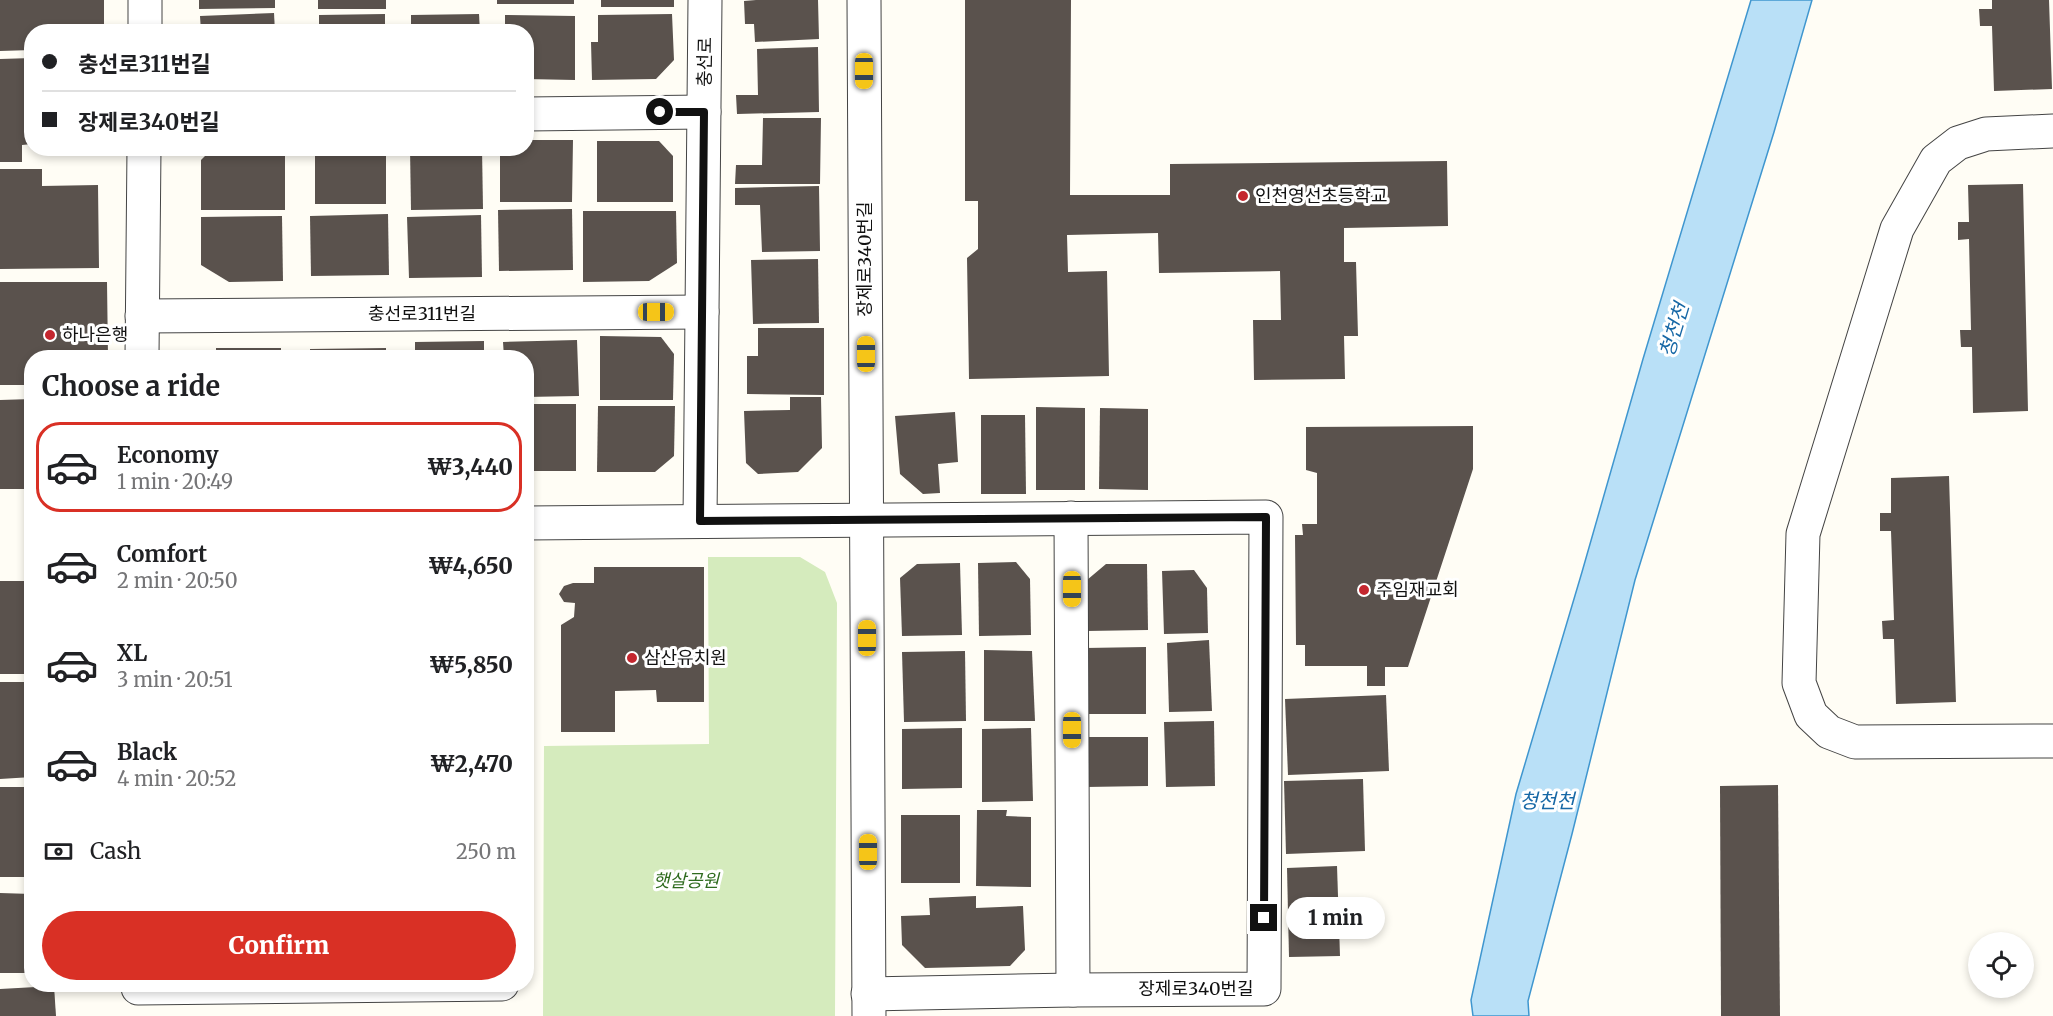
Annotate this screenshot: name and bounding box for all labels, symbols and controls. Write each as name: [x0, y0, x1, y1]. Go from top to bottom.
street label: 충선로: [693, 37, 716, 87]
text: 충선로311번길: [78, 50, 211, 78]
car: [855, 53, 873, 89]
route start: [646, 98, 673, 125]
text: 장제로340번길: [78, 108, 220, 136]
place label: 인천영선초등학교: [1255, 184, 1387, 207]
marker: 인천영선초등학교: [1236, 189, 1250, 203]
street label: 장제로340번길: [853, 201, 876, 317]
water label: 청천천: [1653, 297, 1694, 360]
street label: 충선로311번길: [368, 302, 476, 325]
car: [638, 303, 674, 321]
place label: 하나은행: [62, 323, 128, 346]
marker: 하나은행: [43, 328, 57, 342]
car: [857, 336, 875, 372]
text: Choose a ride: [42, 369, 220, 403]
icon: car: [45, 440, 99, 494]
text: Economy: [117, 441, 218, 469]
text: ₩3,440: [427, 453, 513, 481]
text: 1 min · 20:49: [117, 469, 233, 494]
icon: car: [45, 539, 99, 593]
text: Comfort: [117, 540, 207, 568]
text: ₩4,650: [428, 552, 513, 580]
text: 2 min · 20:50: [117, 568, 238, 593]
car: [1063, 571, 1081, 607]
place label: 주임재교회: [1376, 578, 1459, 601]
marker: 주임재교회: [1357, 583, 1371, 597]
car: [858, 620, 876, 656]
icon: car: [45, 638, 99, 692]
text: XL: [117, 639, 147, 667]
place label: 삼산유치원: [644, 646, 727, 669]
text: ₩5,850: [430, 651, 513, 679]
marker: 삼산유치원: [625, 651, 639, 665]
text: 3 min · 20:51: [117, 667, 233, 692]
car: [1063, 712, 1081, 748]
icon: car: [45, 737, 99, 791]
text: Black: [117, 738, 177, 766]
text: ₩2,470: [430, 750, 513, 778]
text: 4 min · 20:52: [117, 766, 236, 791]
water label: 청천천: [1519, 788, 1577, 813]
car: [859, 834, 877, 870]
icon: cash: [42, 835, 75, 868]
text: Cash: [90, 837, 141, 865]
text: 250 m: [456, 839, 516, 864]
park label: 햇살공원: [653, 869, 721, 892]
callout: 1 min: [1285, 897, 1384, 939]
route end: [1250, 904, 1277, 931]
text: 1 min: [1308, 905, 1363, 930]
button: Confirm: [42, 911, 516, 980]
map controls: [1968, 932, 2034, 998]
button: locate: [1968, 932, 2034, 998]
street label: 장제로340번길: [1138, 977, 1254, 1000]

